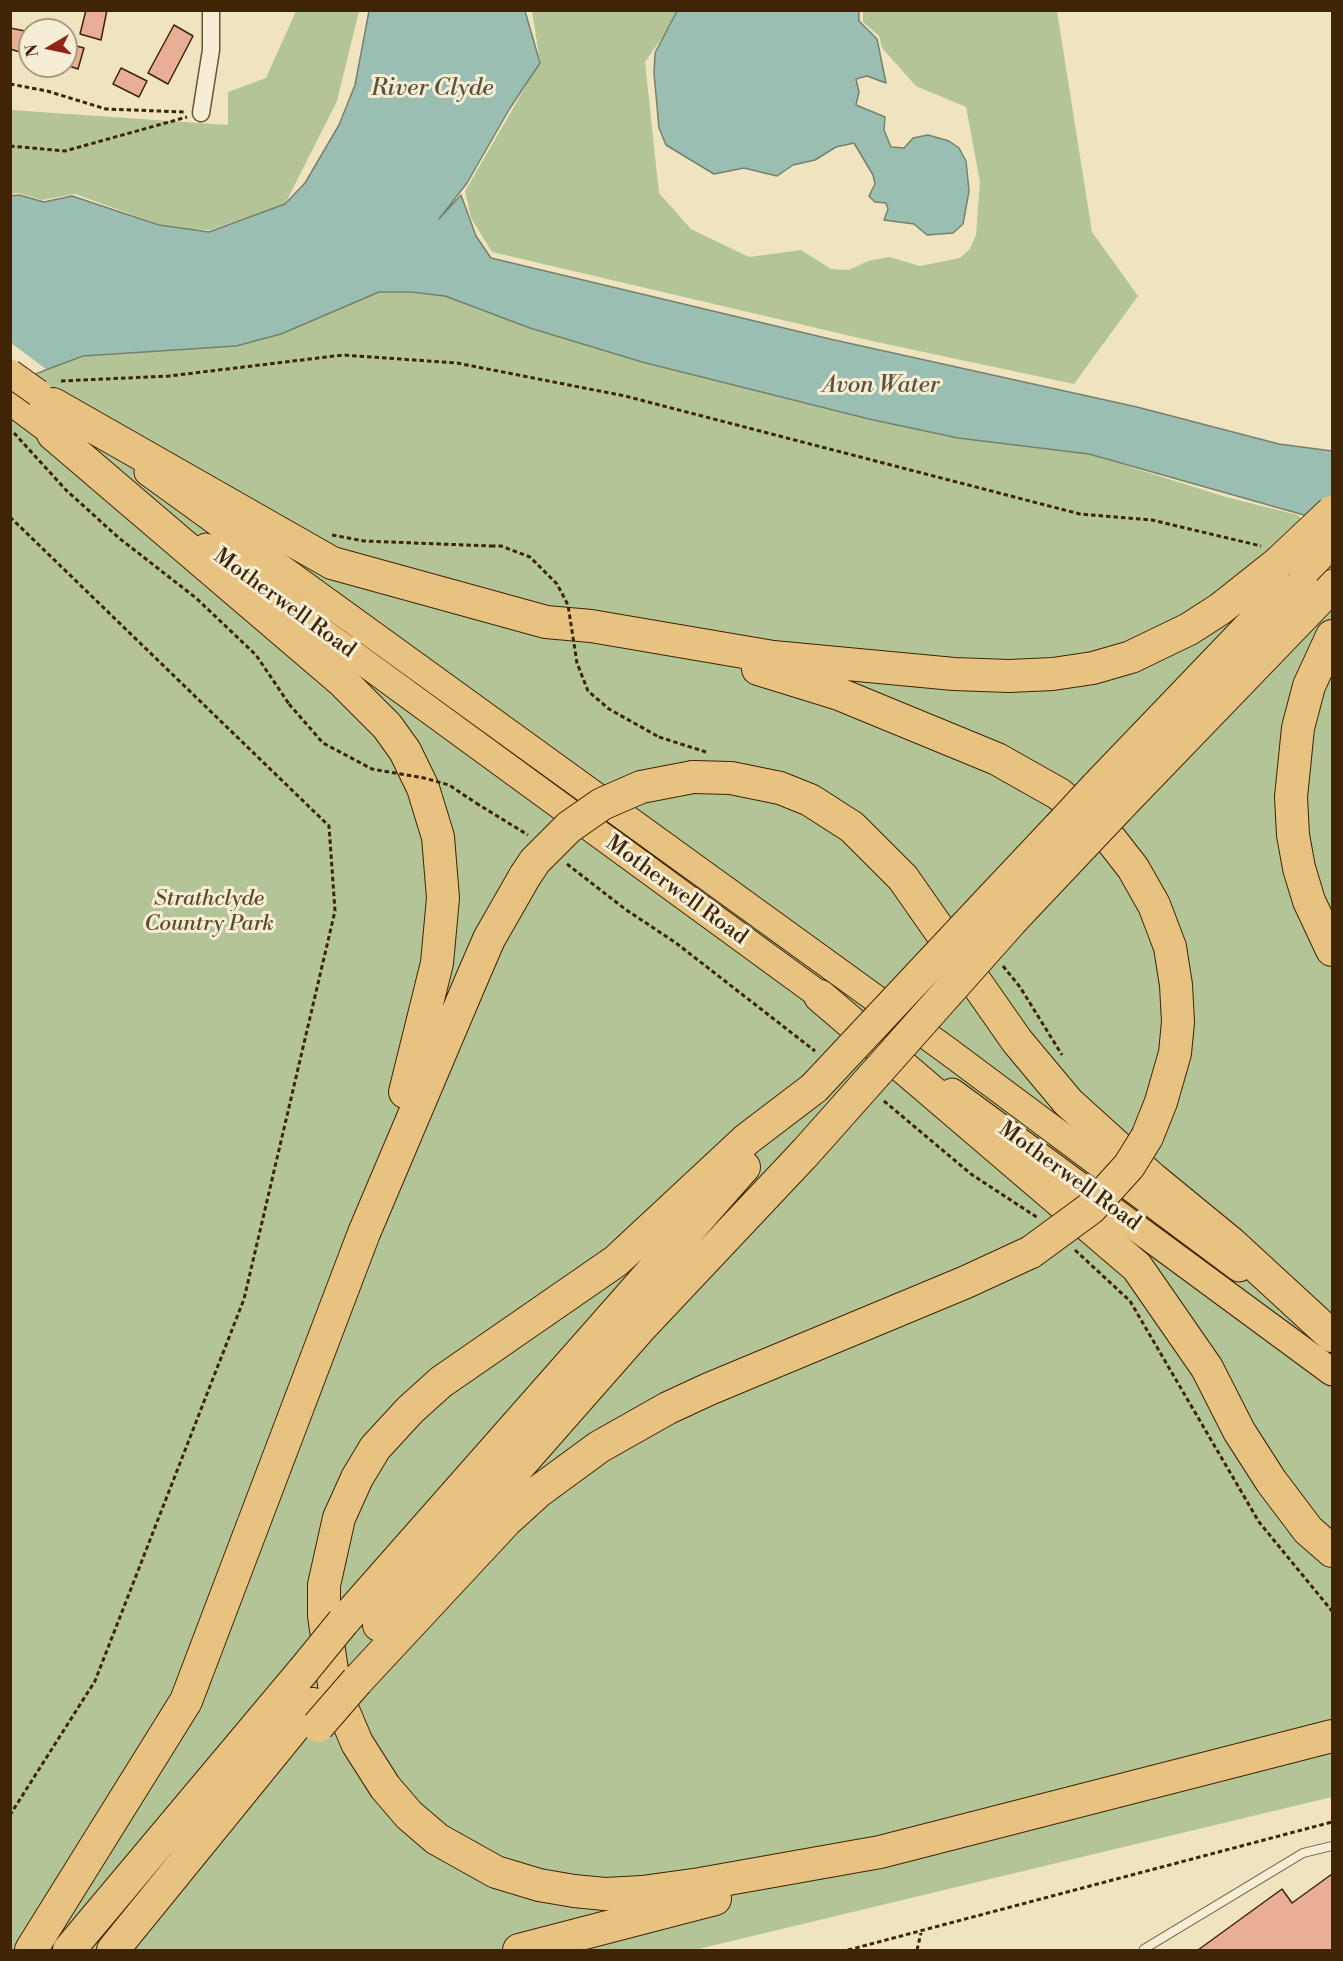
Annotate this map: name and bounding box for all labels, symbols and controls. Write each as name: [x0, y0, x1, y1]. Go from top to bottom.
north arrow: [18, 18, 78, 78]
text: N: [21, 43, 43, 58]
water label: River Clyde: [371, 75, 493, 103]
water label: Avon Water: [822, 372, 940, 400]
street label: Motherwell Road: [208, 544, 360, 664]
street label: Motherwell Road: [600, 831, 752, 951]
park label: Strathclyde Country Park: [144, 887, 274, 938]
street label: Motherwell Road: [993, 1117, 1145, 1237]

